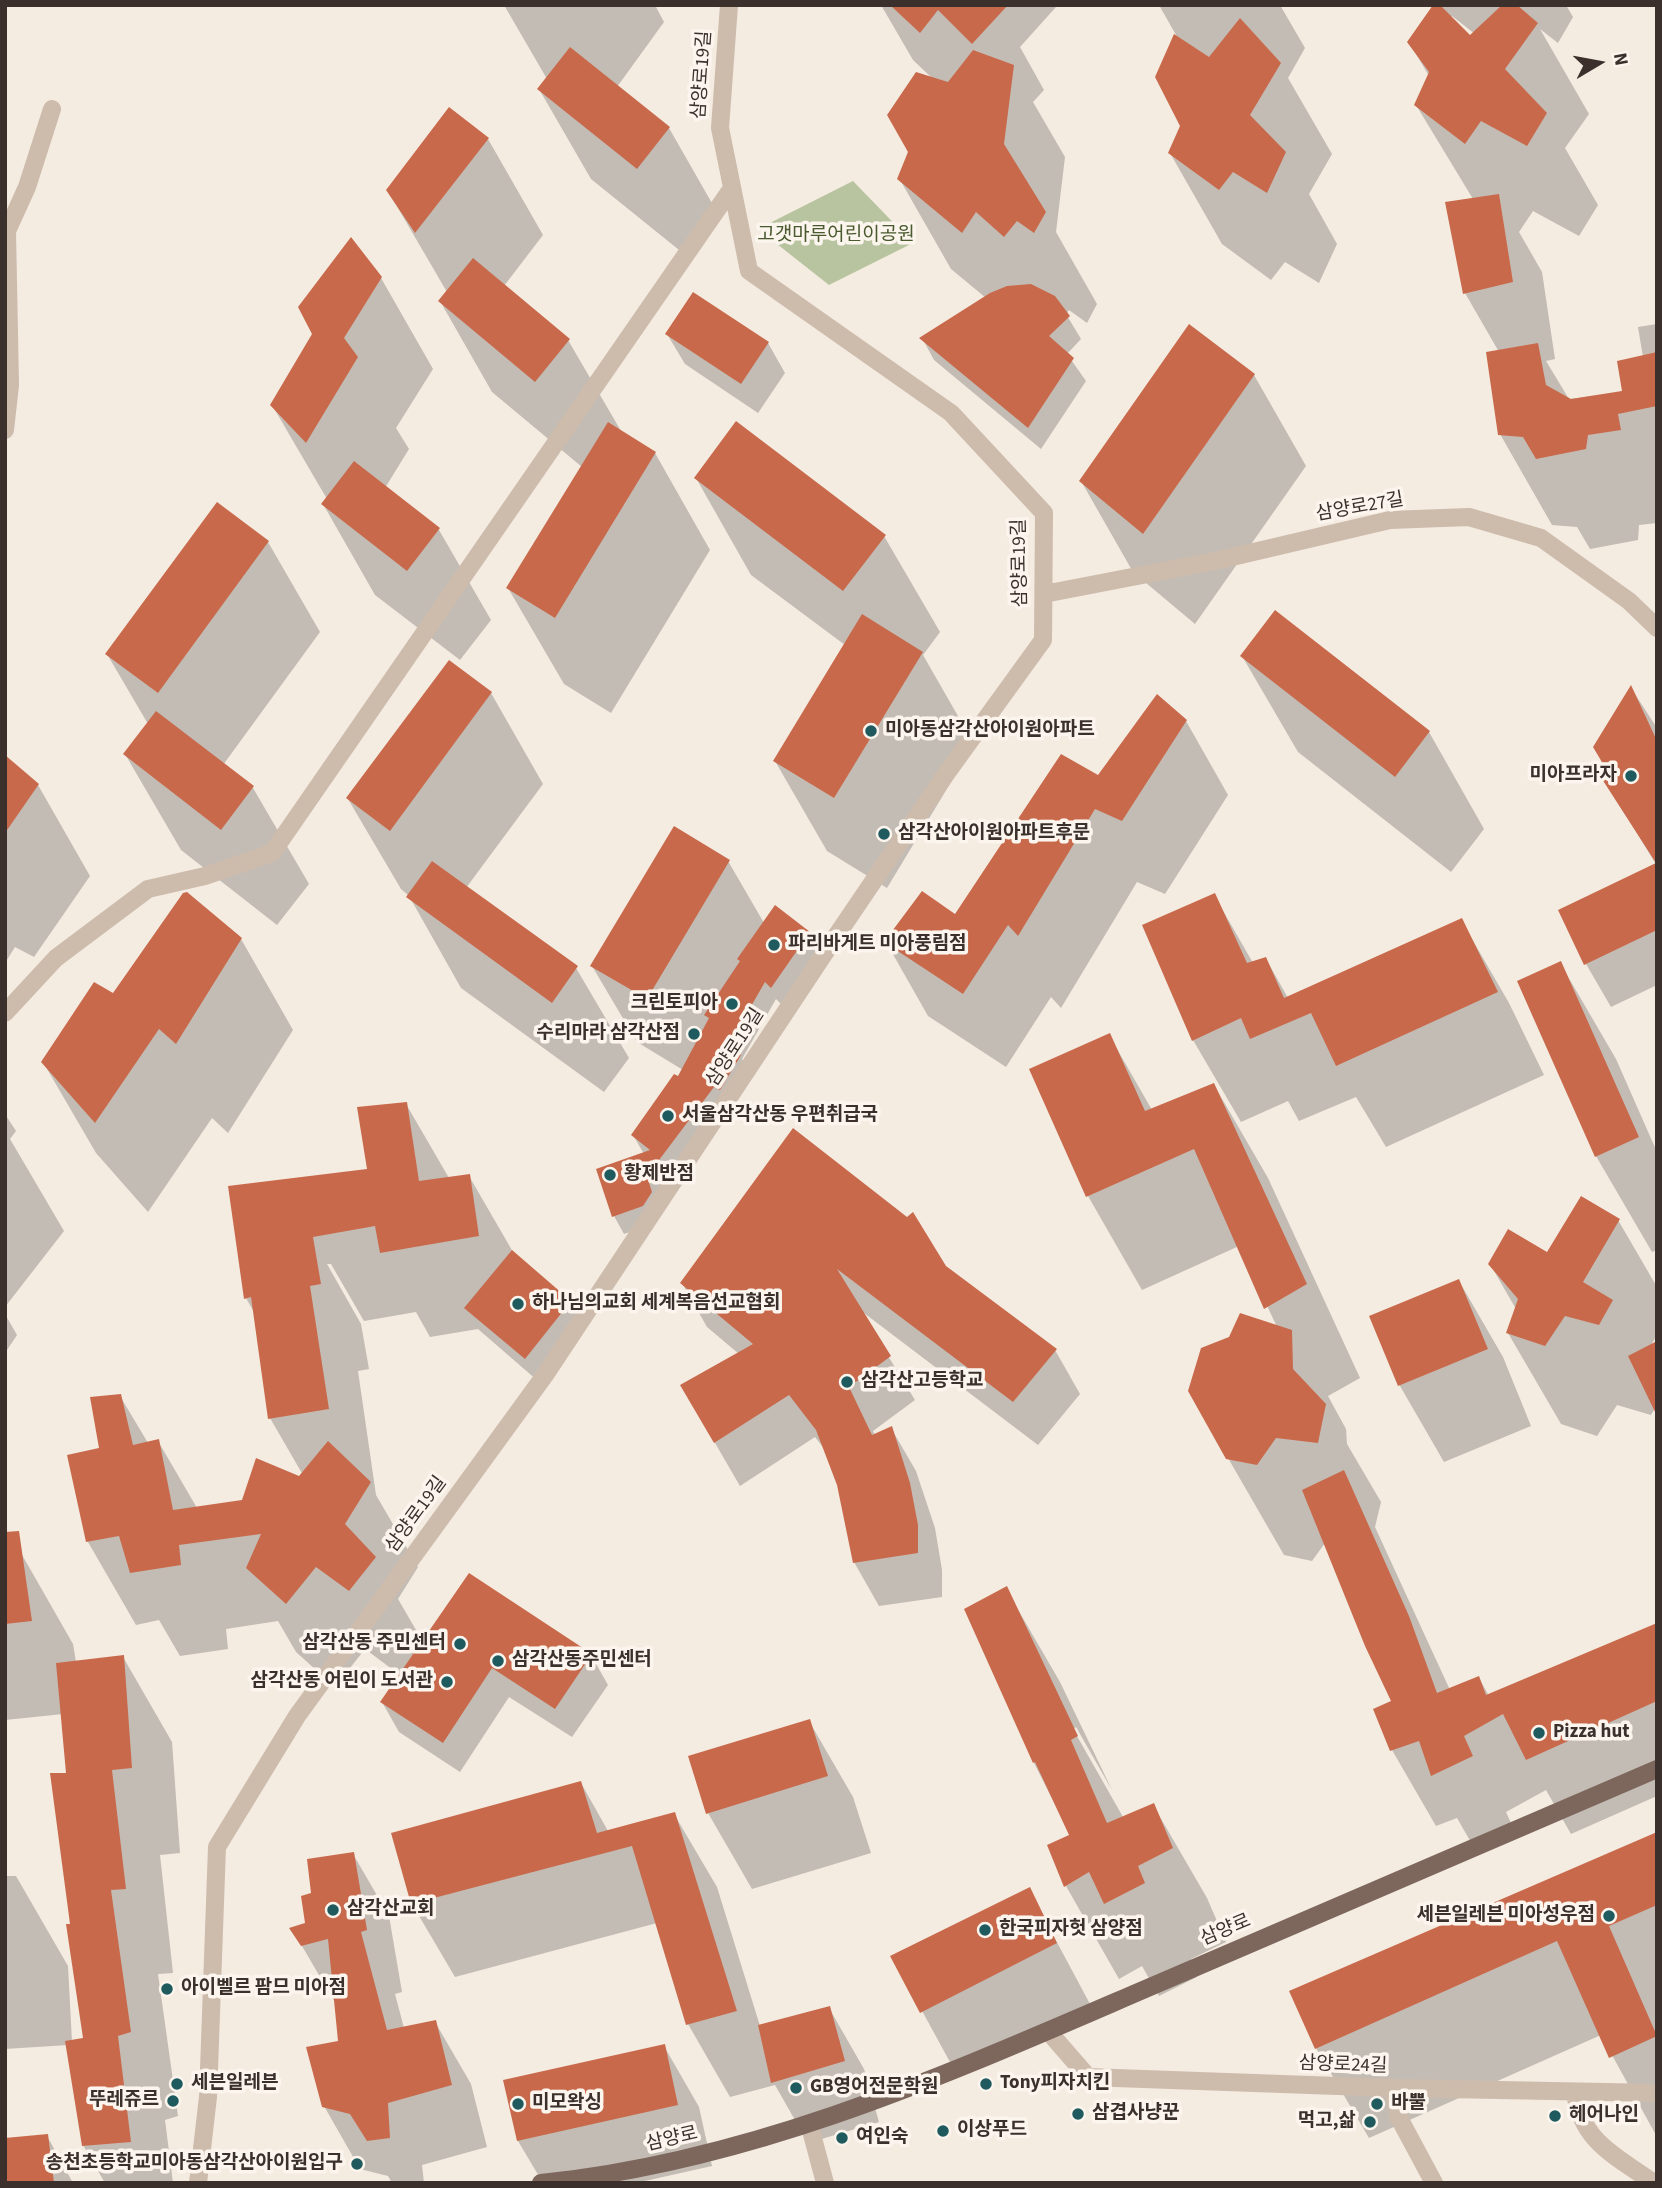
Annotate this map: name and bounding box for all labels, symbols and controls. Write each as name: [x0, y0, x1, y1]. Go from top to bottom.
north arrow: [1564, 28, 1634, 98]
street label: 삼양로19길: [689, 30, 717, 120]
text: N: [1606, 51, 1635, 68]
park label: 고갯마루어린이공원: [757, 225, 915, 247]
street label: 삼양로27길: [1314, 489, 1406, 527]
street label: 삼양로19길: [1009, 518, 1033, 608]
place label: 미아동삼각산아이원아파트: [885, 720, 1095, 742]
marker: 미아동삼각산아이원아파트: [863, 723, 879, 739]
place label: 미아프라자: [1530, 765, 1617, 787]
marker: 미아프라자: [1623, 768, 1639, 784]
place label: 삼각산아이원아파트후문: [898, 823, 1090, 845]
marker: 삼각산아이원아파트후문: [876, 826, 892, 842]
place label: 파리바게트 미아풍림점: [788, 934, 967, 956]
marker: 파리바게트 미아풍림점: [766, 937, 782, 953]
place label: 크린토피아: [631, 993, 718, 1015]
marker: 크린토피아: [724, 996, 740, 1012]
street label: 삼양로19길: [702, 1005, 770, 1091]
place label: 수리마라 삼각산점: [536, 1023, 680, 1045]
marker: 수리마라 삼각산점: [686, 1026, 702, 1042]
place label: 서울삼각산동 우편취급국: [682, 1105, 878, 1127]
marker: 서울삼각산동 우편취급국: [660, 1108, 676, 1124]
place label: 황제반점: [624, 1164, 694, 1186]
marker: 황제반점: [602, 1167, 618, 1183]
place label: 하나님의교회 세계복음선교협회: [532, 1293, 781, 1315]
marker: 하나님의교회 세계복음선교협회: [510, 1296, 526, 1312]
place label: 삼각산고등학교: [861, 1371, 983, 1393]
marker: 삼각산고등학교: [839, 1374, 855, 1390]
street label: 삼양로19길: [382, 1472, 452, 1558]
place label: 삼각산동 주민센터: [302, 1633, 446, 1655]
marker: 삼각산동 주민센터: [452, 1636, 468, 1652]
place label: 삼각산동주민센터: [512, 1650, 652, 1672]
marker: 삼각산동주민센터: [490, 1653, 506, 1669]
place label: 삼각산동 어린이 도서관: [251, 1671, 433, 1693]
marker: 삼각산동 어린이 도서관: [439, 1674, 455, 1690]
place label: Pizza hut: [1553, 1722, 1630, 1744]
marker: Pizza hut: [1531, 1725, 1547, 1741]
place label: 삼각산교회: [347, 1899, 434, 1921]
marker: 삼각산교회: [325, 1902, 341, 1918]
place label: 세븐일레븐 미아성우점: [1416, 1905, 1595, 1927]
marker: 세븐일레븐 미아성우점: [1601, 1908, 1617, 1924]
street label: 삼양로: [1197, 1910, 1255, 1952]
place label: 한국피자헛 삼양점: [999, 1919, 1143, 1941]
marker: 한국피자헛 삼양점: [977, 1922, 993, 1938]
place label: 아이벨르 팜므 미아점: [181, 1978, 346, 2000]
marker: 아이벨르 팜므 미아점: [159, 1981, 175, 1997]
street label: 삼양로24길: [1298, 2053, 1388, 2079]
place label: 세븐일레븐: [191, 2073, 278, 2095]
place label: Tony피자치킨: [1000, 2073, 1110, 2095]
marker: 세븐일레븐: [169, 2076, 185, 2092]
marker: Tony피자치킨: [978, 2076, 994, 2092]
place label: GB영어전문학원: [810, 2077, 938, 2099]
marker: GB영어전문학원: [788, 2080, 804, 2096]
place label: 뚜레쥬르: [89, 2090, 159, 2112]
marker: 뚜레쥬르: [165, 2093, 181, 2109]
place label: 미모왁싱: [532, 2093, 602, 2115]
place label: 바뿔: [1391, 2093, 1426, 2115]
marker: 미모왁싱: [510, 2096, 526, 2112]
marker: 바뿔: [1369, 2096, 1385, 2112]
place label: 삼겹사냥꾼: [1092, 2103, 1179, 2125]
place label: 헤어나인: [1569, 2105, 1639, 2127]
marker: 삼겹사냥꾼: [1070, 2106, 1086, 2122]
marker: 헤어나인: [1547, 2108, 1563, 2124]
place label: 먹고,삶: [1298, 2111, 1356, 2133]
marker: 먹고,삶: [1362, 2114, 1378, 2130]
place label: 이상푸드: [957, 2120, 1027, 2142]
street label: 삼양로: [644, 2123, 700, 2157]
marker: 이상푸드: [935, 2123, 951, 2139]
place label: 여인숙: [856, 2127, 908, 2149]
marker: 여인숙: [834, 2130, 850, 2146]
place label: 송천초등학교미아동삼각산아이원입구: [46, 2153, 343, 2175]
marker: 송천초등학교미아동삼각산아이원입구: [349, 2156, 365, 2172]

